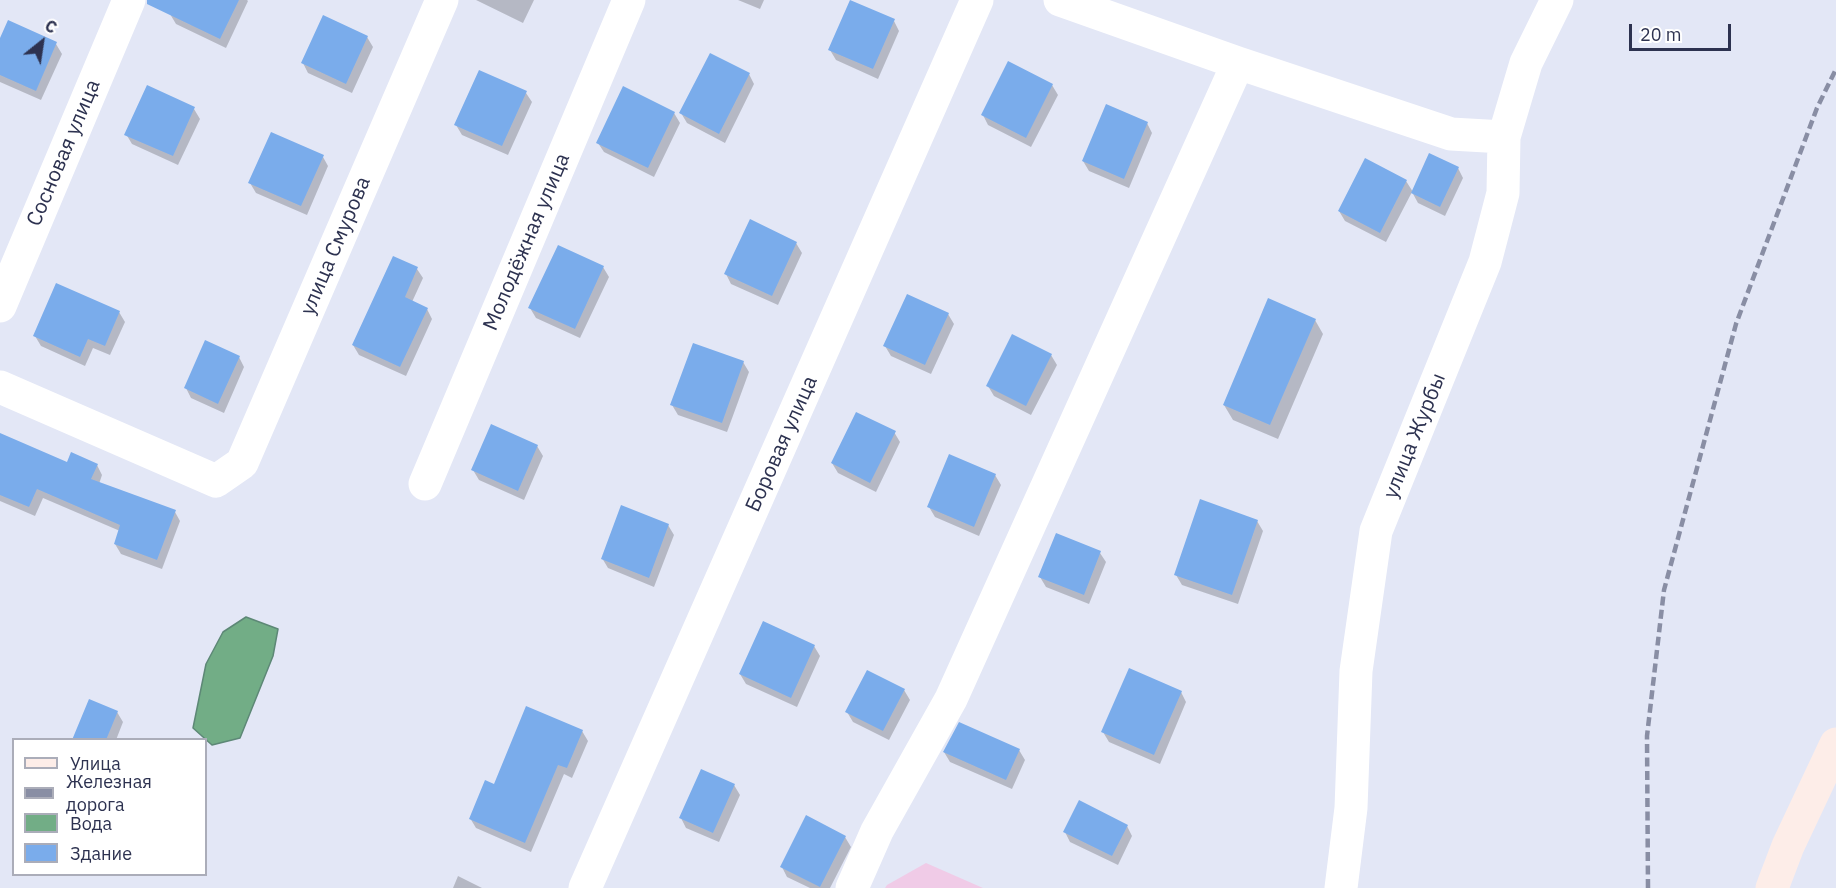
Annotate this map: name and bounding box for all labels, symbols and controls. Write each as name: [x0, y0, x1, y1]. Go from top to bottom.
north arrow: [12, 12, 72, 72]
scale bar: [1632, 12, 1734, 50]
text: С: [41, 15, 61, 38]
text: 20 m: [1640, 23, 1682, 46]
street label: Сосновая улица: [22, 76, 106, 230]
street label: Молодёжная улица: [478, 150, 576, 334]
street label: улица Смурова: [295, 173, 377, 319]
street label: улица Журбы: [1378, 370, 1452, 502]
street label: Боровая улица: [741, 372, 823, 516]
legend: [12, 738, 207, 876]
text: Улица: [70, 752, 121, 775]
text: Железная дорога: [66, 770, 152, 816]
text: Вода: [70, 812, 112, 835]
text: Здание: [70, 842, 132, 865]

